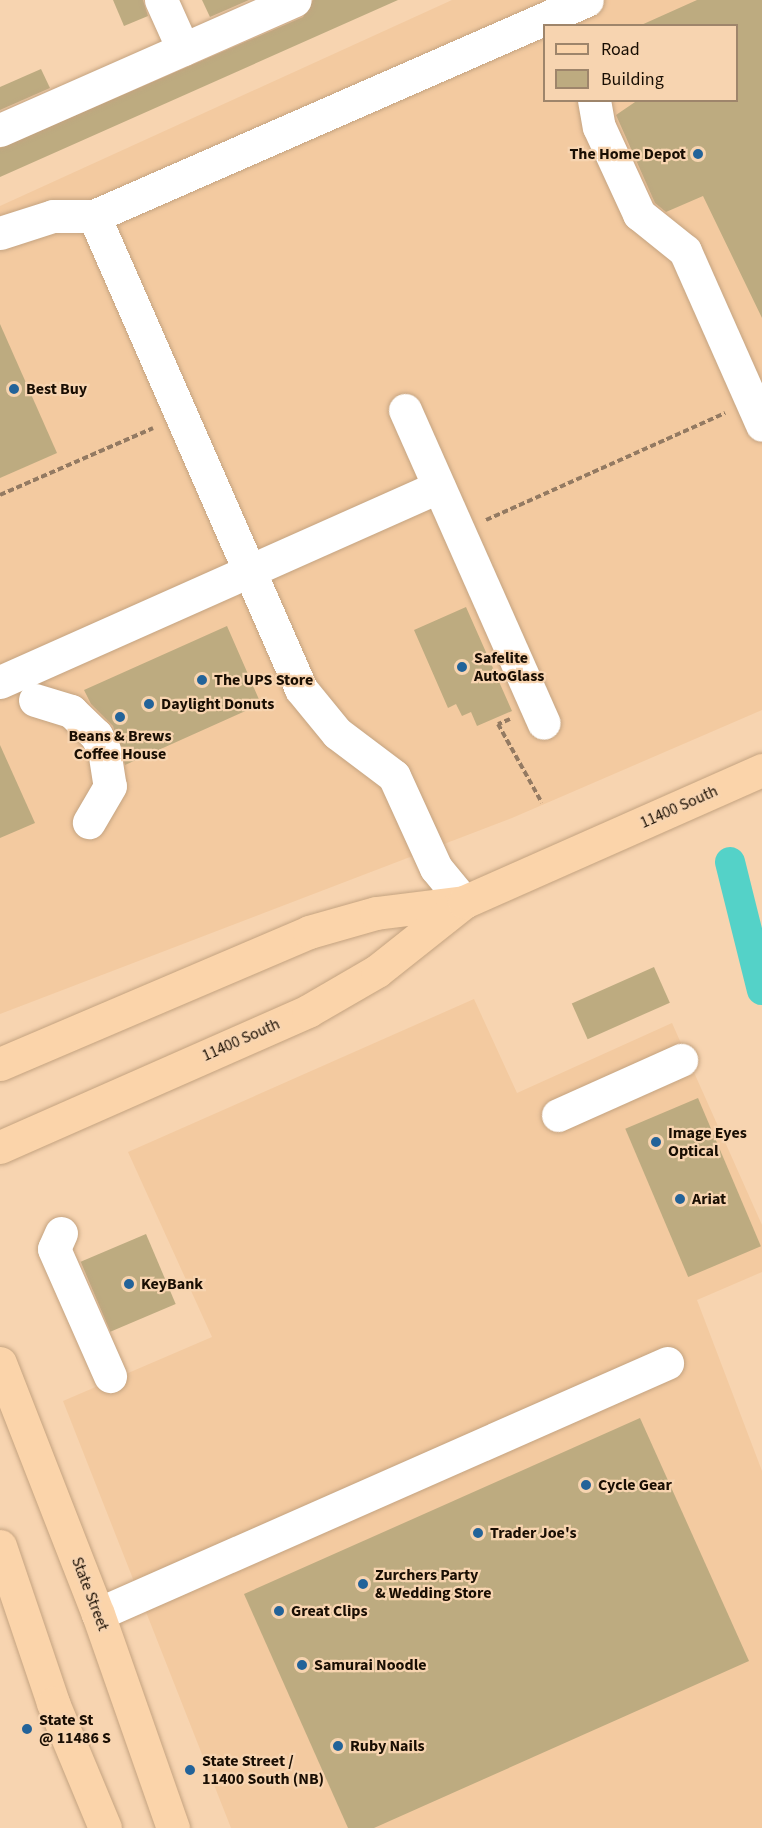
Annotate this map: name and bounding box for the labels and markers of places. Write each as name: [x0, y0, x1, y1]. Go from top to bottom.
place label: The Home Depot: [569, 144, 686, 164]
marker: The Home Depot: [691, 147, 705, 161]
place label: Best Buy: [26, 379, 87, 399]
marker: Best Buy: [7, 382, 21, 396]
place label: Safelite AutoGlass: [474, 648, 544, 686]
marker: Safelite AutoGlass: [455, 660, 469, 674]
place label: The UPS Store: [214, 670, 313, 690]
marker: The UPS Store: [195, 673, 209, 687]
place label: Daylight Donuts: [161, 694, 274, 714]
marker: Daylight Donuts: [142, 697, 156, 711]
marker: Beans & Brews Coffee House: [113, 710, 127, 724]
place label: Beans & Brews Coffee House: [68, 726, 172, 764]
place label: Image Eyes Optical: [668, 1123, 747, 1161]
marker: Image Eyes Optical: [649, 1135, 663, 1149]
place label: Ariat: [692, 1189, 726, 1209]
marker: Ariat: [673, 1192, 687, 1206]
place label: KeyBank: [141, 1274, 203, 1294]
marker: KeyBank: [122, 1277, 136, 1291]
place label: Cycle Gear: [598, 1475, 672, 1495]
marker: Cycle Gear: [579, 1478, 593, 1492]
place label: Trader Joe's: [490, 1523, 576, 1543]
marker: Trader Joe's: [471, 1526, 485, 1540]
place label: Zurchers Party & Wedding Store: [375, 1565, 491, 1603]
marker: Zurchers Party & Wedding Store: [356, 1577, 370, 1591]
place label: Great Clips: [291, 1601, 367, 1621]
marker: Great Clips: [272, 1604, 286, 1618]
place label: Samurai Noodle: [314, 1655, 427, 1675]
marker: Samurai Noodle: [295, 1658, 309, 1672]
place label: State St @ 11486 S: [39, 1710, 111, 1748]
marker: State St @ 11486 S: [20, 1722, 34, 1736]
place label: Ruby Nails: [350, 1736, 425, 1756]
marker: Ruby Nails: [331, 1739, 345, 1753]
place label: State Street / 11400 South (NB): [202, 1751, 324, 1789]
marker: State Street / 11400 South (NB): [183, 1763, 197, 1777]

